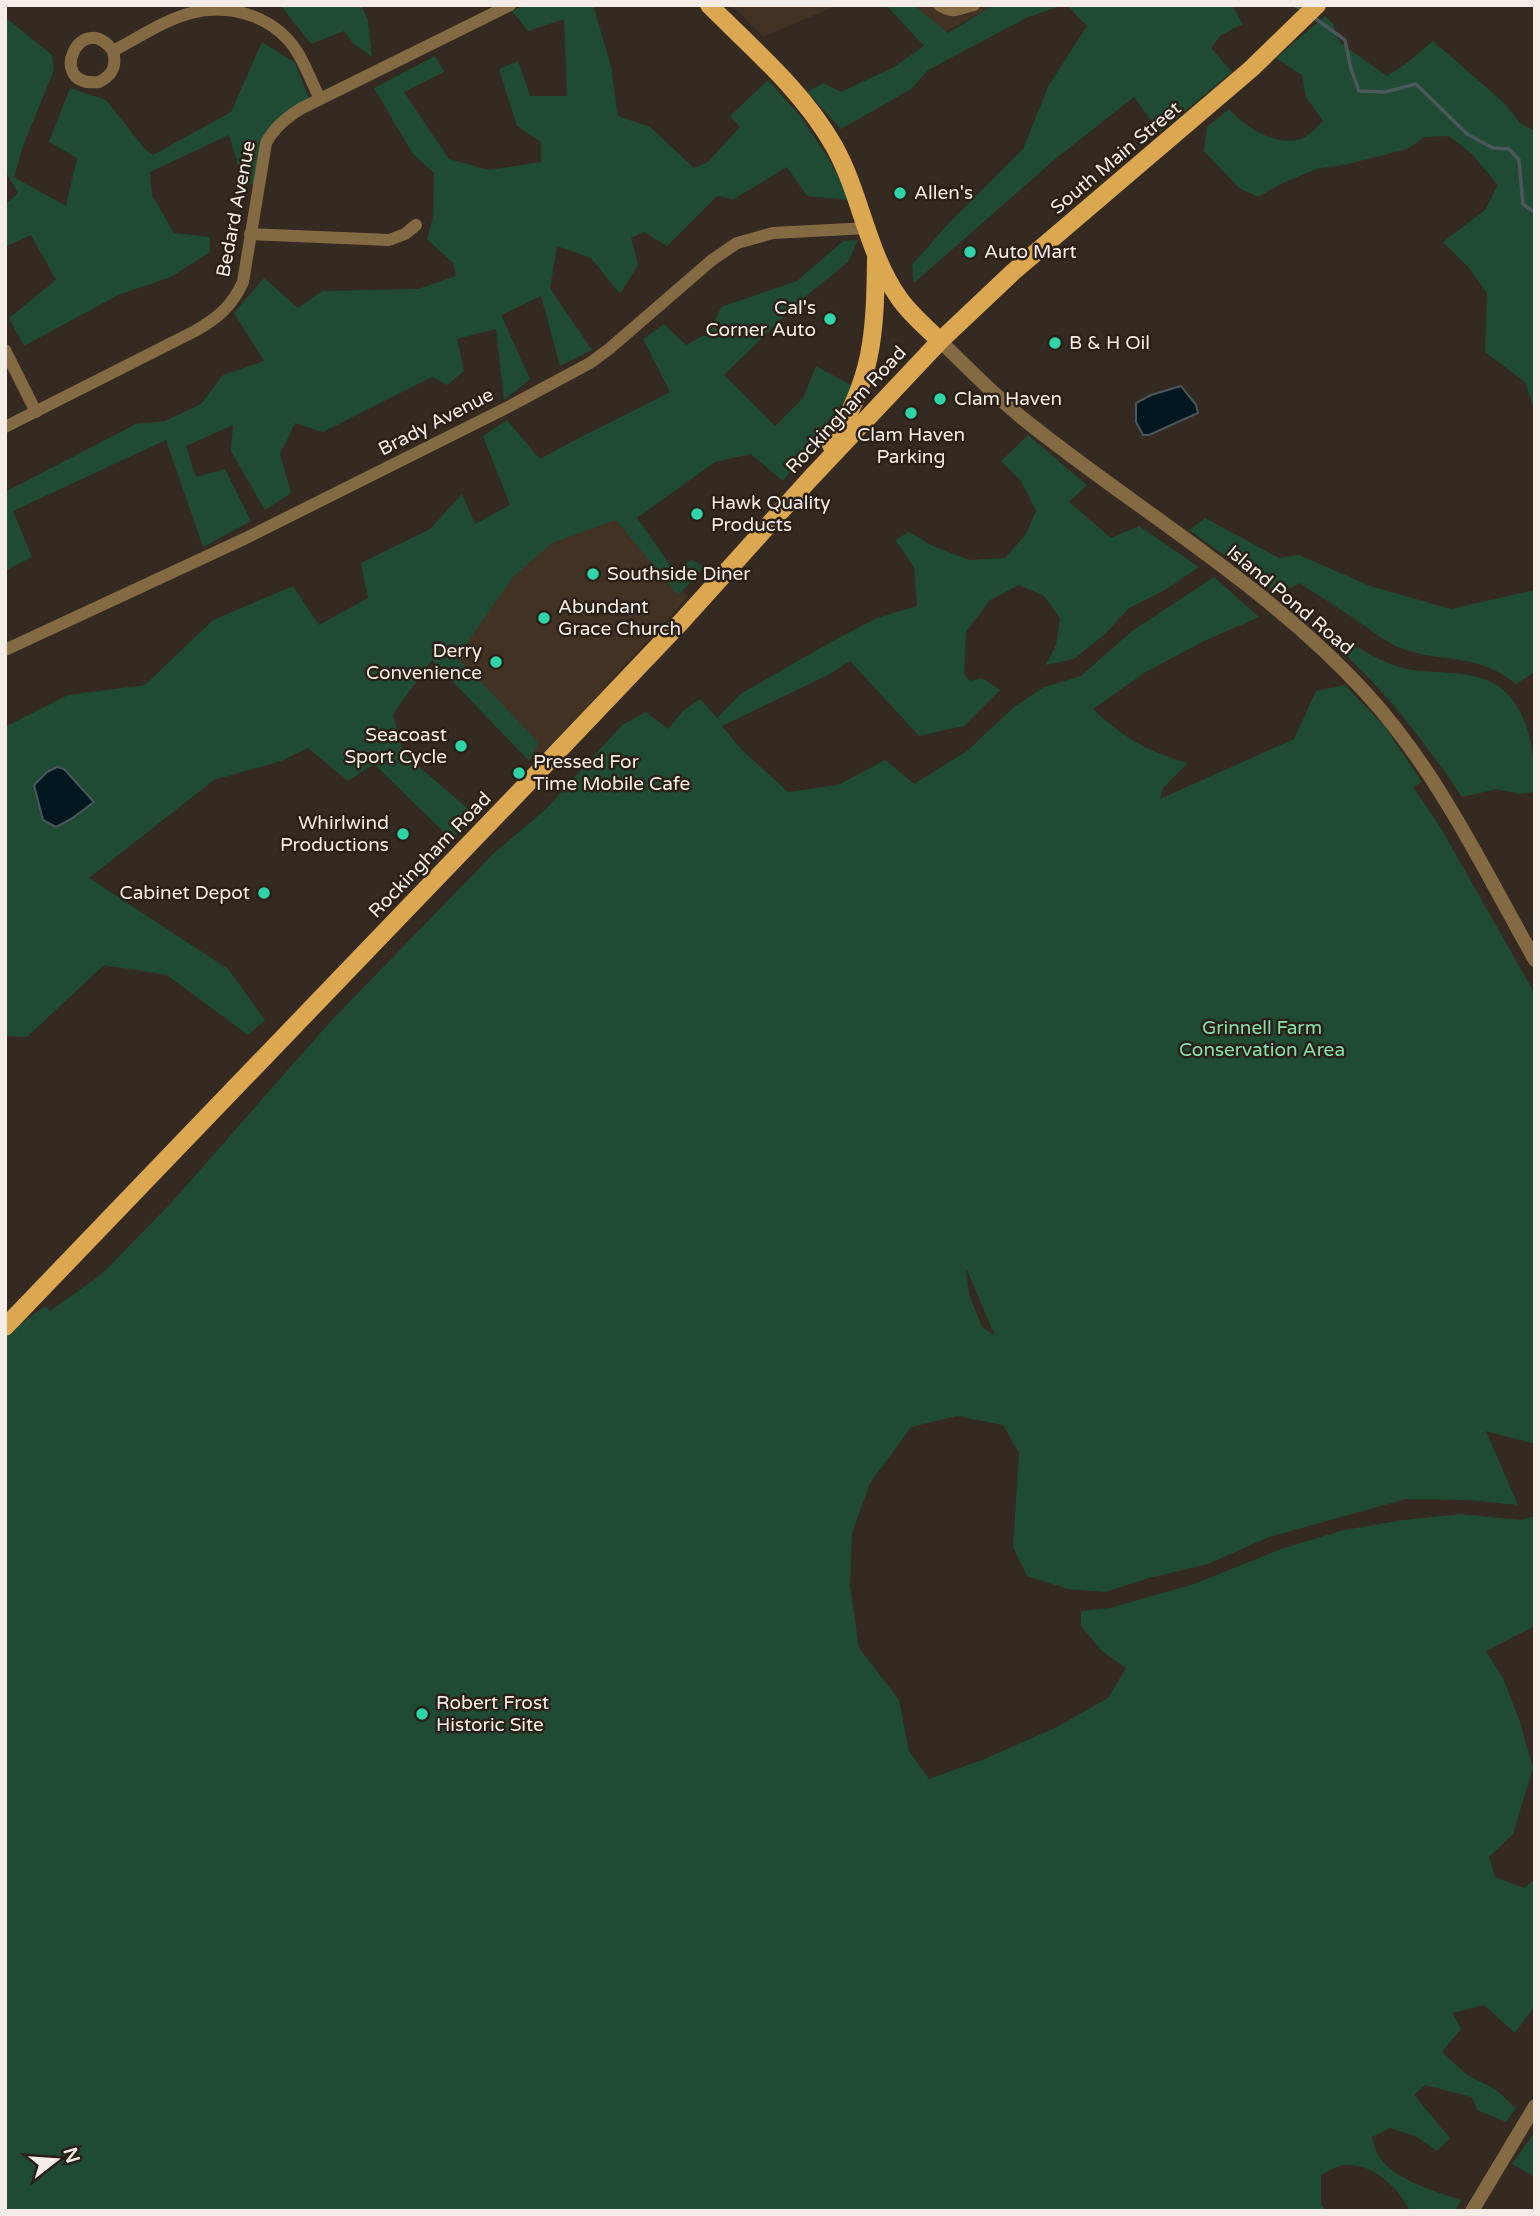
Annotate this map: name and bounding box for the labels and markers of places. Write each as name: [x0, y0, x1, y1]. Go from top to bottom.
place label: Allen's: [914, 182, 973, 204]
marker: Allen's: [892, 185, 908, 201]
place label: Auto Mart: [984, 241, 1077, 263]
marker: Auto Mart: [962, 244, 978, 260]
place label: Cal's Corner Auto: [706, 297, 816, 341]
marker: Cal's Corner Auto: [822, 311, 838, 327]
place label: B & H Oil: [1069, 332, 1150, 354]
marker: B & H Oil: [1047, 335, 1063, 351]
place label: Clam Haven: [954, 388, 1062, 410]
marker: Clam Haven: [932, 391, 948, 407]
marker: Clam Haven Parking: [903, 405, 919, 421]
place label: Clam Haven Parking: [857, 424, 965, 468]
place label: Hawk Quality Products: [711, 492, 831, 536]
marker: Hawk Quality Products: [689, 506, 705, 522]
place label: Southside Diner: [607, 563, 751, 585]
marker: Southside Diner: [585, 566, 601, 582]
place label: Abundant Grace Church: [558, 596, 681, 640]
marker: Abundant Grace Church: [536, 610, 552, 626]
place label: Derry Convenience: [366, 640, 482, 684]
marker: Derry Convenience: [488, 654, 504, 670]
place label: Seacoast Sport Cycle: [344, 724, 447, 768]
marker: Seacoast Sport Cycle: [453, 738, 469, 754]
place label: Pressed For Time Mobile Cafe: [533, 751, 690, 795]
marker: Pressed For Time Mobile Cafe: [511, 765, 527, 781]
place label: Whirlwind Productions: [280, 812, 389, 856]
marker: Whirlwind Productions: [395, 826, 411, 842]
place label: Cabinet Depot: [119, 882, 250, 904]
marker: Cabinet Depot: [256, 885, 272, 901]
place label: Robert Frost Historic Site: [436, 1692, 549, 1736]
marker: Robert Frost Historic Site: [414, 1706, 430, 1722]

